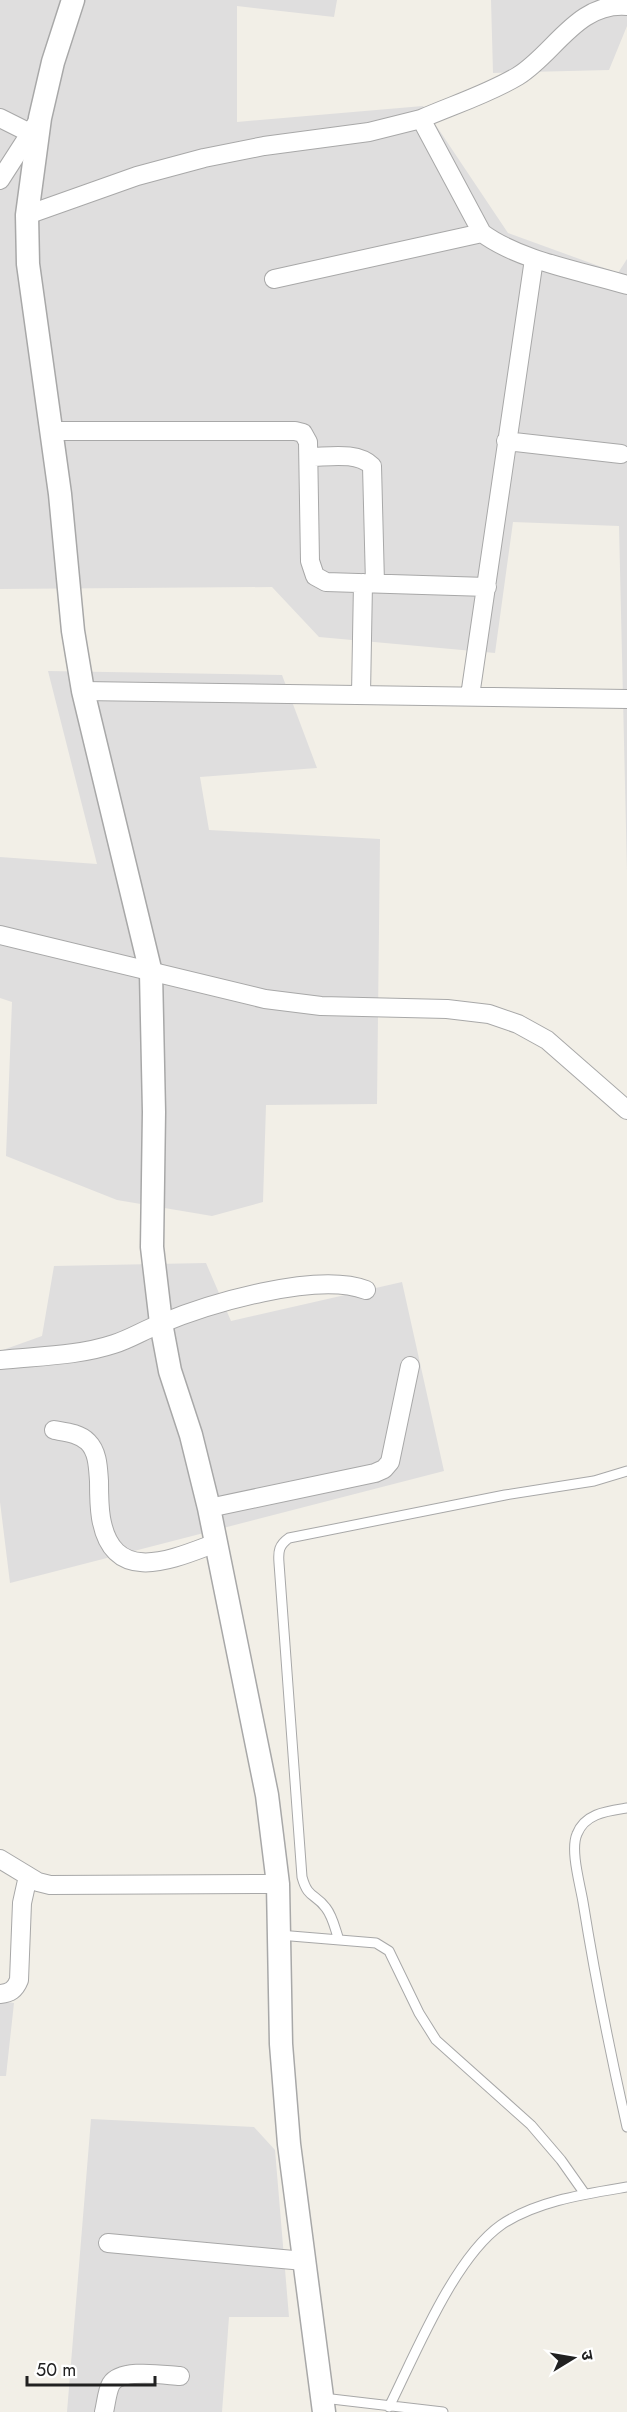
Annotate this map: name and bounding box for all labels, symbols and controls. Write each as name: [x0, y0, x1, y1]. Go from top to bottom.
north arrow: [543, 2328, 603, 2388]
text: उ: [575, 2348, 600, 2363]
scale bar: [27, 2349, 154, 2387]
text: 50 m: [36, 2357, 76, 2383]

